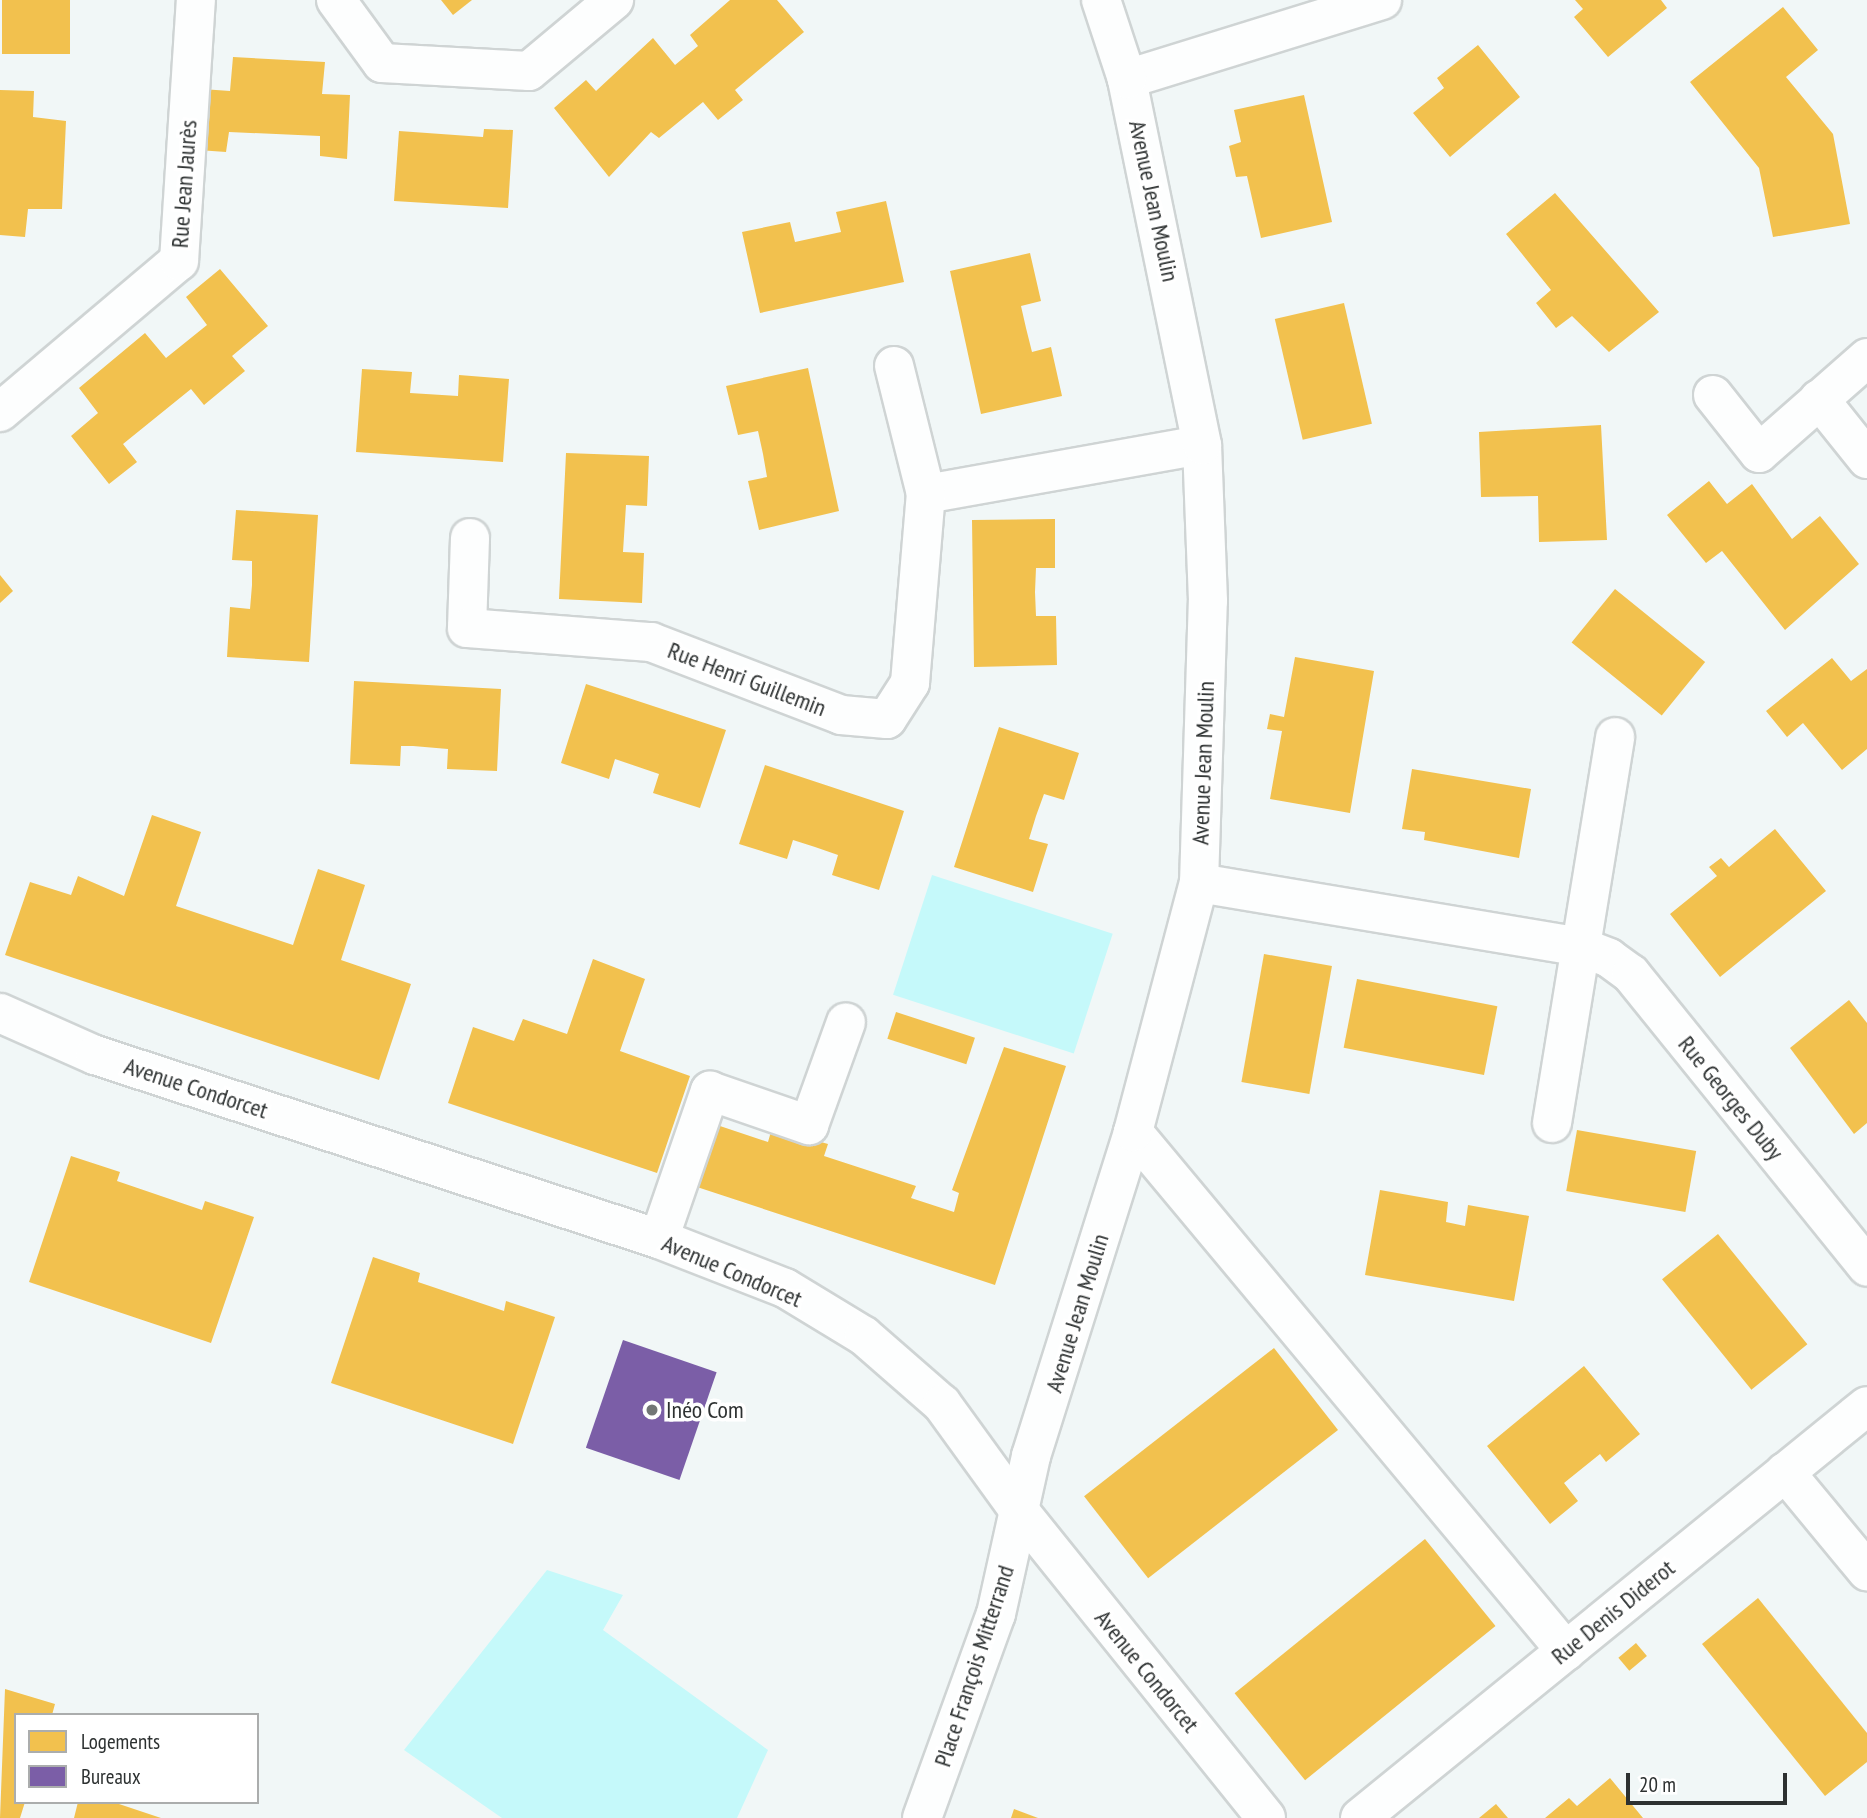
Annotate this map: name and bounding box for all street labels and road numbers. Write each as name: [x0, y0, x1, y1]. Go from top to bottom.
street label: Avenue Jean Moulin: [1123, 118, 1185, 284]
street label: Rue Jean Jaurès: [165, 119, 203, 249]
street label: Rue Henri Guillemin: [664, 636, 830, 722]
street label: Avenue Jean Moulin: [1186, 680, 1220, 846]
street label: Rue Georges Duby: [1672, 1030, 1790, 1166]
street label: Avenue Condorcet: [121, 1051, 271, 1125]
street label: Avenue Condorcet: [658, 1229, 806, 1313]
street label: Avenue Jean Moulin: [1039, 1230, 1115, 1396]
street label: Rue Denis Diderot: [1546, 1554, 1680, 1670]
street label: Place François Mitterrand: [928, 1562, 1020, 1770]
street label: Avenue Condorcet: [1089, 1604, 1205, 1738]

